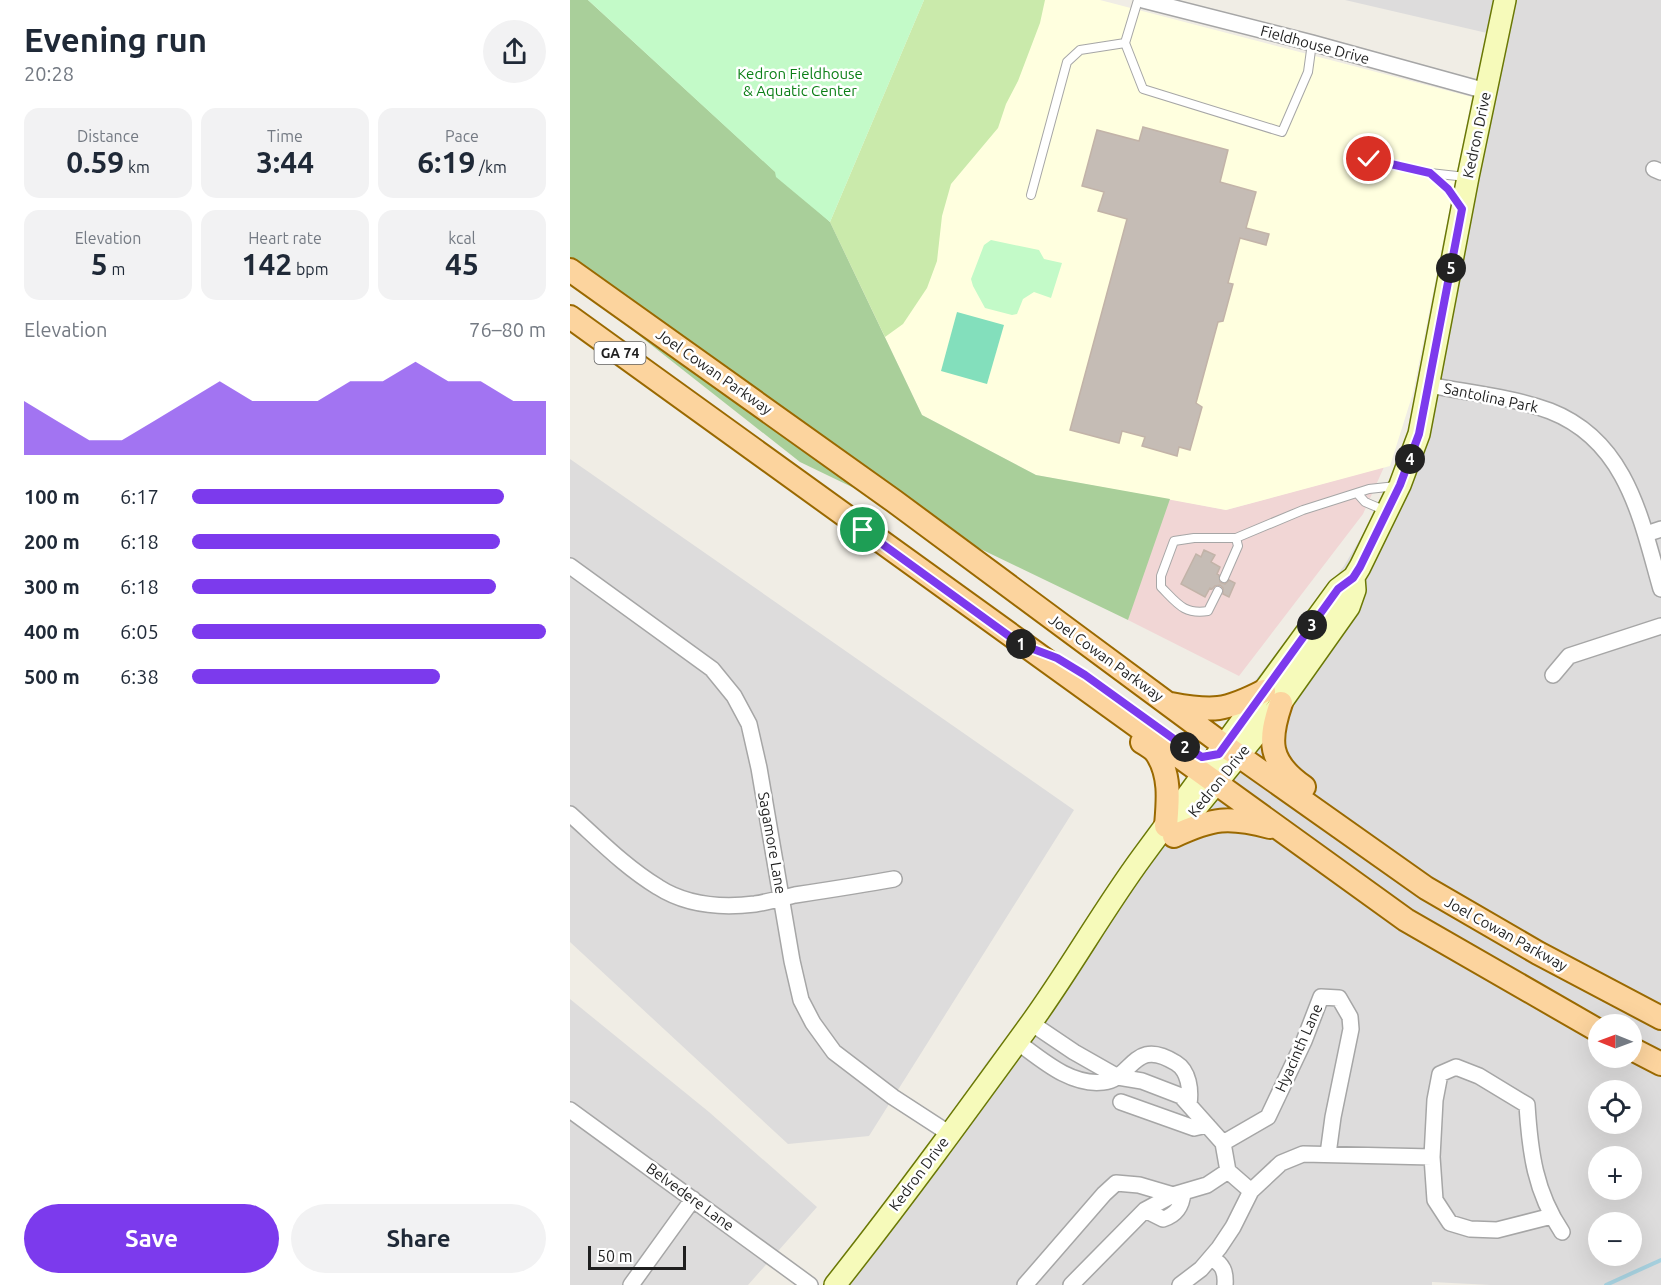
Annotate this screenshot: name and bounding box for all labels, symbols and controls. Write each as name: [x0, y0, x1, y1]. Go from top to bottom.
button: share: [483, 20, 546, 83]
text: Evening run: [24, 21, 207, 58]
street label: Fieldhouse Drive: [1259, 22, 1371, 67]
text: 20:28: [24, 62, 74, 85]
park label: Kedron Fieldhouse & Aquatic Center: [737, 65, 863, 99]
street label: Kedron Drive: [1459, 90, 1494, 180]
text: Distance: [77, 127, 139, 145]
text: Time: [267, 127, 303, 145]
text: Pace: [445, 127, 479, 145]
pin: [1343, 133, 1394, 184]
icon: check: [1352, 142, 1385, 175]
text: 0.59: [66, 145, 124, 179]
text: 3:44: [256, 145, 314, 179]
text: 6:19: [417, 145, 475, 179]
text: km: [124, 158, 150, 176]
text: /km: [475, 158, 507, 176]
text: Elevation: [75, 229, 141, 247]
text: Heart rate: [248, 229, 322, 247]
text: kcal: [448, 229, 476, 247]
text: 5: [91, 247, 108, 281]
text: 142: [242, 247, 292, 281]
text: 45: [445, 247, 479, 281]
pin: 5: [1436, 253, 1466, 283]
text: 5: [1446, 259, 1456, 277]
text: m: [108, 260, 125, 278]
text: bpm: [292, 260, 328, 278]
text: Elevation: [24, 318, 107, 341]
text: 76–80 m: [469, 318, 546, 341]
street label: Joel Cowan Parkway: [653, 325, 775, 418]
road number: GA 74: [595, 342, 646, 364]
street label: Santolina Park: [1442, 379, 1540, 416]
pin: 4: [1395, 444, 1425, 474]
text: 4: [1405, 450, 1415, 468]
text: 100 m: [24, 485, 80, 508]
text: 6:17: [120, 485, 159, 508]
pin: [837, 504, 888, 555]
icon: arrive: [846, 513, 879, 546]
text: 200 m: [24, 530, 80, 553]
text: 6:18: [120, 530, 159, 553]
text: 300 m: [24, 575, 80, 598]
text: 6:18: [120, 575, 159, 598]
street label: Joel Cowan Parkway: [1046, 610, 1167, 705]
pin: 3: [1297, 610, 1327, 640]
text: 3: [1307, 616, 1317, 634]
text: 400 m: [24, 620, 80, 643]
text: 6:05: [120, 620, 159, 643]
pin: 1: [1006, 629, 1036, 659]
text: 1: [1016, 635, 1026, 653]
text: 500 m: [24, 665, 80, 688]
text: 6:38: [120, 665, 159, 688]
pin: 2: [1170, 732, 1200, 762]
text: 2: [1180, 738, 1190, 756]
street label: Kedron Drive: [1184, 741, 1253, 820]
street label: Sagamore Lane: [755, 791, 790, 895]
street label: Joel Cowan Parkway: [1442, 893, 1570, 974]
street label: Hyacinth Lane: [1272, 1001, 1326, 1094]
north arrow: [1588, 1014, 1642, 1068]
map controls: [1588, 1014, 1642, 1266]
button: locate: [1588, 1080, 1642, 1134]
street label: Kedron Drive: [885, 1133, 952, 1214]
button: +: [1588, 1146, 1642, 1200]
street label: Belvedere Lane: [643, 1159, 737, 1234]
button: Save: [24, 1204, 279, 1273]
button: Share: [291, 1204, 546, 1273]
button: −: [1588, 1212, 1642, 1266]
scale bar: [588, 1243, 686, 1270]
text: 50 m: [597, 1247, 633, 1265]

